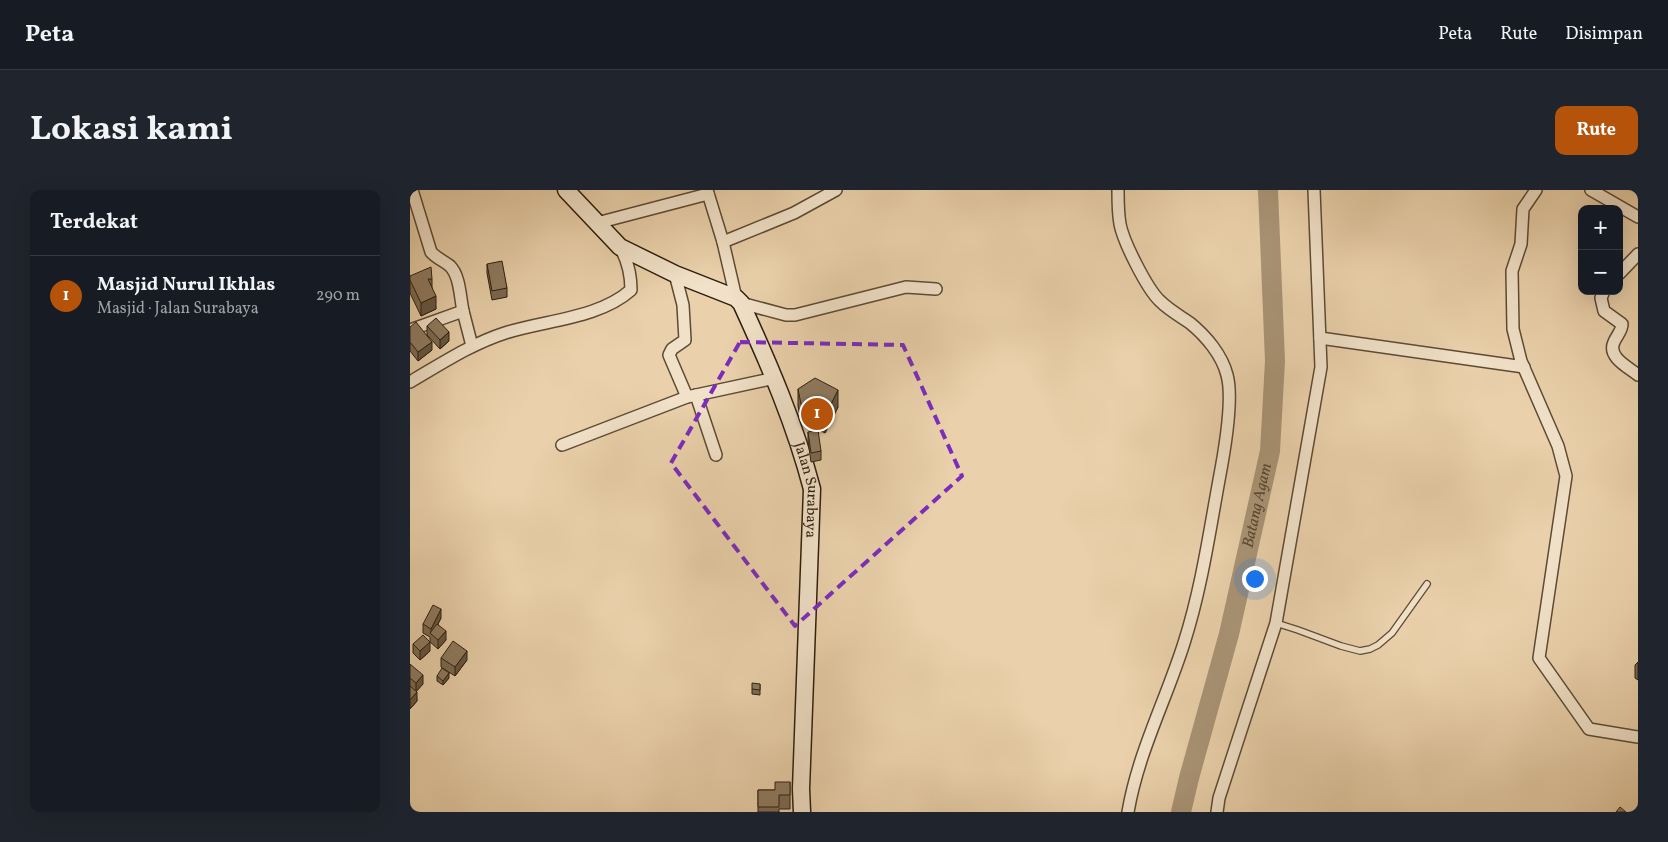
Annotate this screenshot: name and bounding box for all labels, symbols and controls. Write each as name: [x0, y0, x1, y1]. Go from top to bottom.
text: Peta: [25, 18, 74, 52]
text: Peta: [1438, 22, 1472, 47]
text: Rute: [1500, 22, 1537, 47]
text: Disimpan: [1565, 22, 1643, 47]
text: Lokasi kami: [30, 106, 233, 154]
button: Rute: [1555, 106, 1638, 155]
map controls: [1578, 205, 1623, 295]
button: +: [1578, 205, 1623, 250]
text: Terdekat: [50, 208, 138, 237]
button: −: [1578, 250, 1623, 295]
text: Masjid Nurul Ikhlas: [97, 272, 275, 298]
text: 1: [63, 285, 69, 307]
text: 290 m: [316, 285, 360, 307]
text: Masjid · Jalan Surabaya: [97, 298, 259, 320]
pin: 1: [801, 395, 833, 433]
street label: Jalan Surabaya: [788, 439, 823, 538]
water label: Batang Agam: [1238, 461, 1278, 550]
your location: [1242, 566, 1268, 592]

